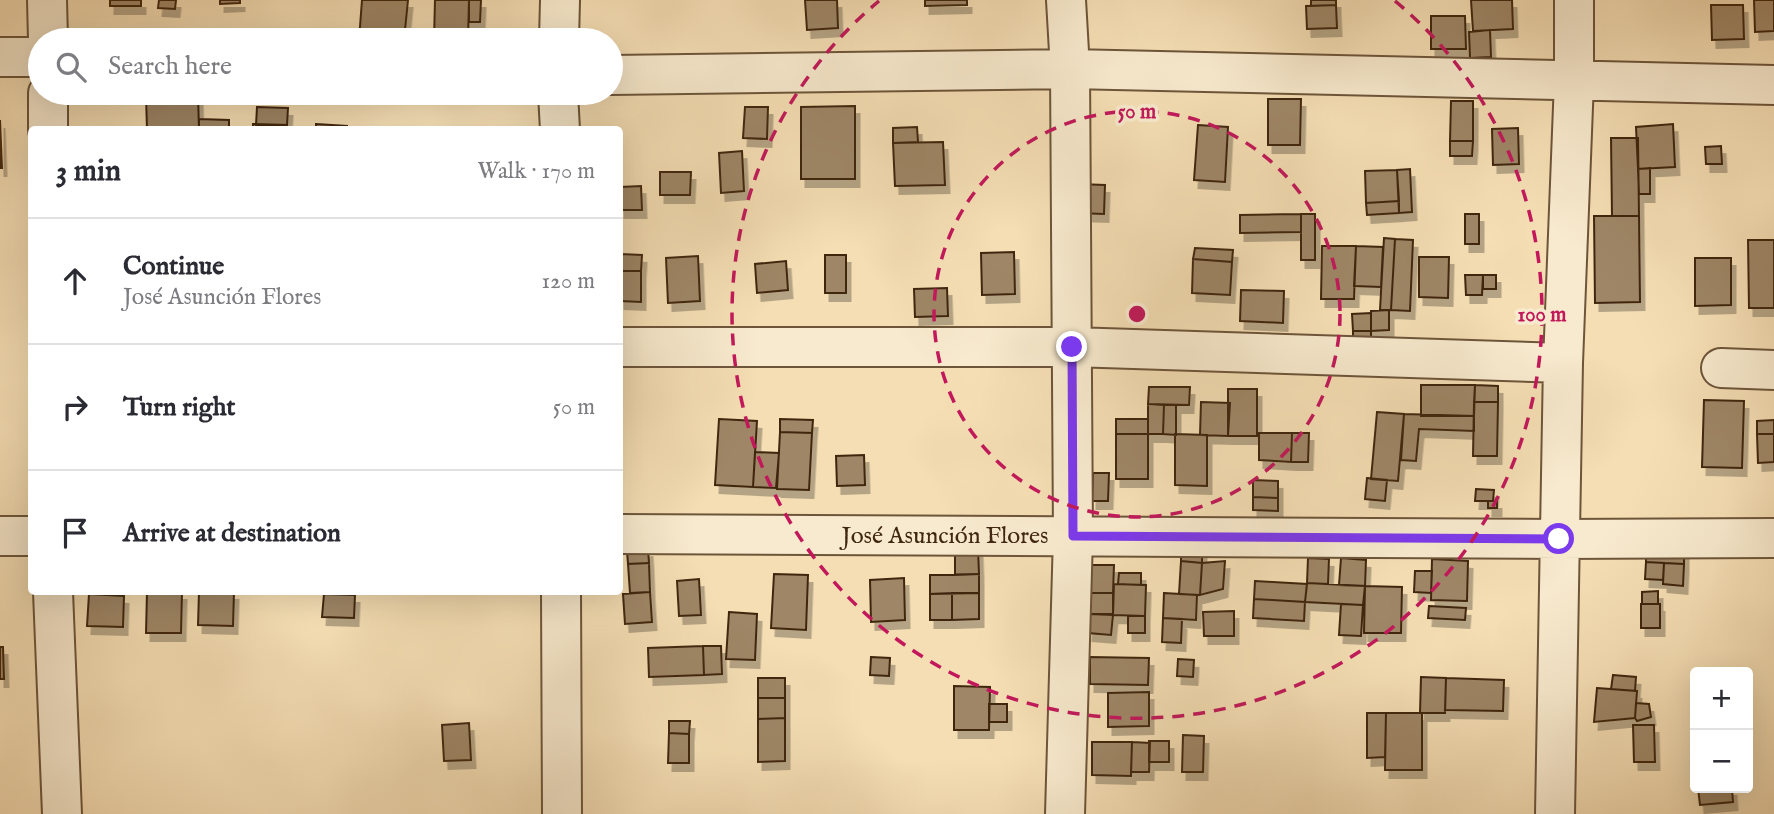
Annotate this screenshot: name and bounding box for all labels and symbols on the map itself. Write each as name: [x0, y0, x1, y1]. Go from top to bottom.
text: 50 m: [1118, 99, 1157, 126]
centre of rings: [1125, 302, 1149, 326]
text: 100 m: [1517, 302, 1567, 329]
route end: [1056, 331, 1087, 362]
street label: José Asunción Flores: [839, 521, 1048, 552]
route start: [1543, 523, 1574, 554]

